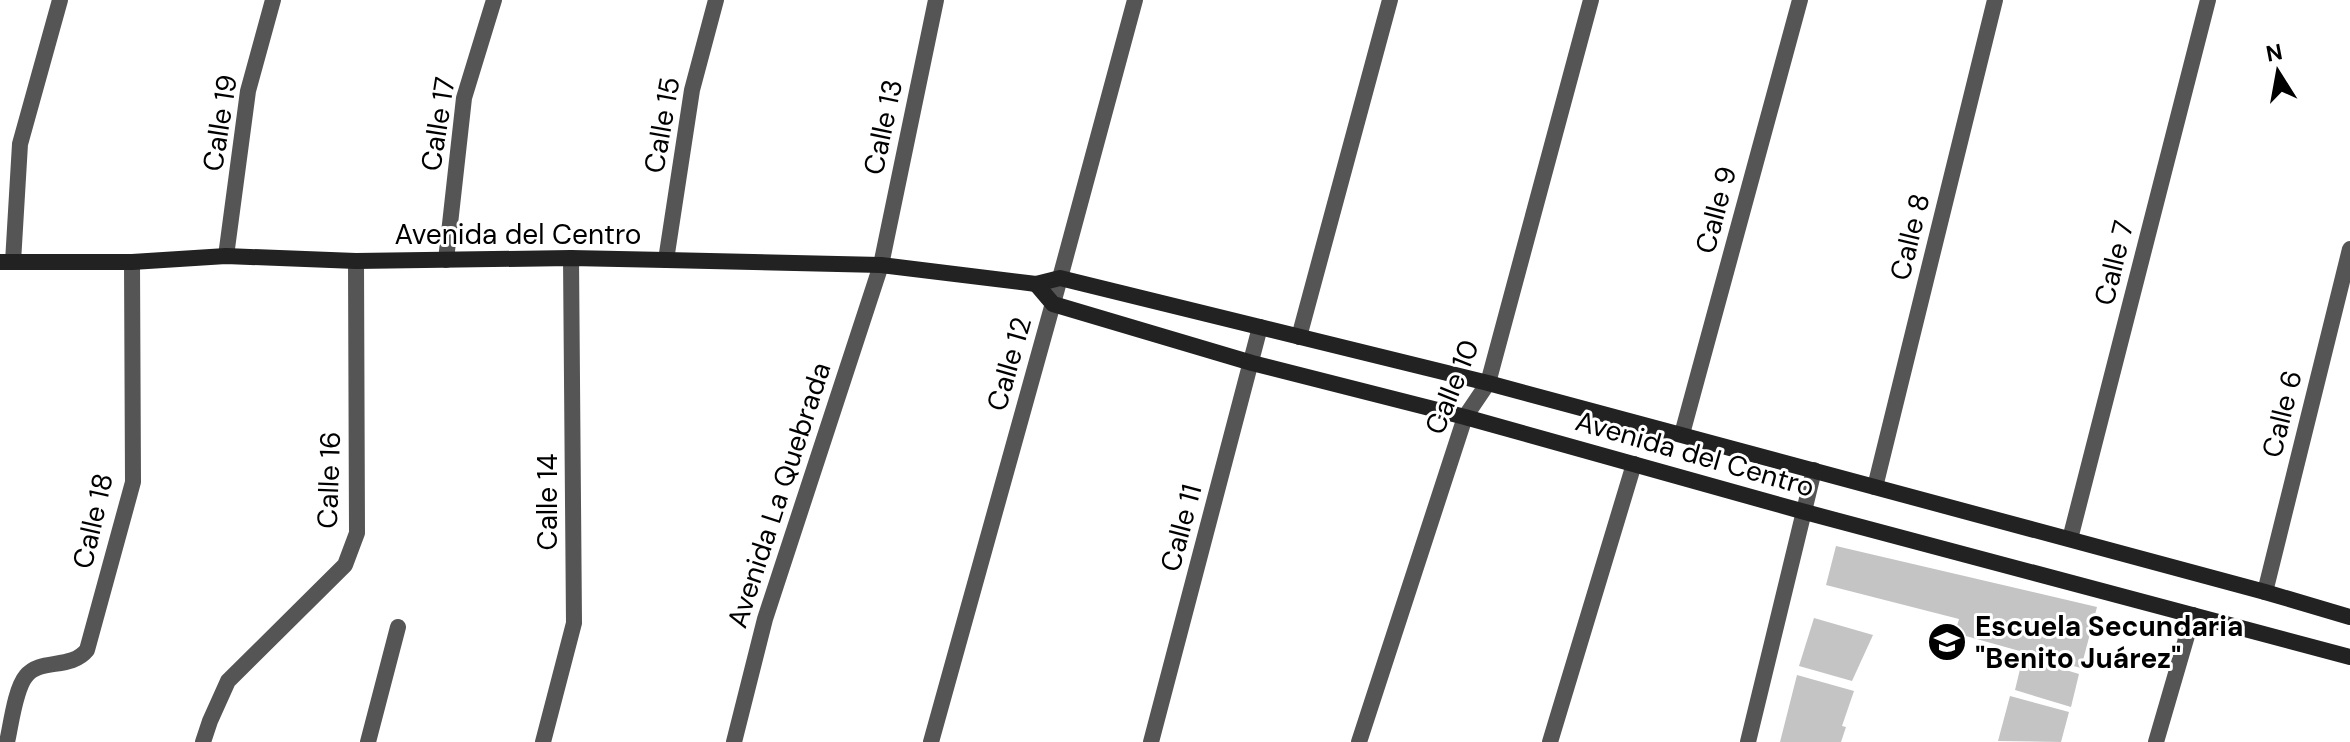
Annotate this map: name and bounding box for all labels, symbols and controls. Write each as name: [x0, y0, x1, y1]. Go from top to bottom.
north arrow: [2238, 32, 2318, 112]
text: N: [2264, 37, 2285, 69]
street label: Calle 19: [194, 72, 246, 174]
street label: Calle 17: [412, 74, 464, 174]
street label: Calle 15: [635, 74, 689, 176]
street label: Calle 13: [855, 76, 911, 178]
street label: Calle 9: [1687, 162, 1745, 258]
street label: Calle 8: [1881, 190, 1939, 284]
street label: Avenida del Centro: [395, 216, 641, 253]
street label: Calle 7: [2086, 217, 2142, 309]
street label: Calle 12: [978, 313, 1040, 415]
street label: Calle 10: [1416, 334, 1488, 440]
street label: Avenida La Quebrada: [719, 358, 839, 632]
street label: Calle 6: [2253, 366, 2311, 462]
street label: Avenida del Centro: [1571, 402, 1819, 506]
street label: Calle 16: [309, 431, 349, 529]
street label: Calle 14: [529, 454, 566, 550]
street label: Calle 18: [64, 470, 122, 572]
street label: Calle 11: [1152, 480, 1210, 576]
place label: Escuela Secundaria "Benito Juárez": [1975, 608, 2243, 677]
school or university icon: Escuela Secundaria "Benito Juárez": [1926, 621, 1968, 663]

